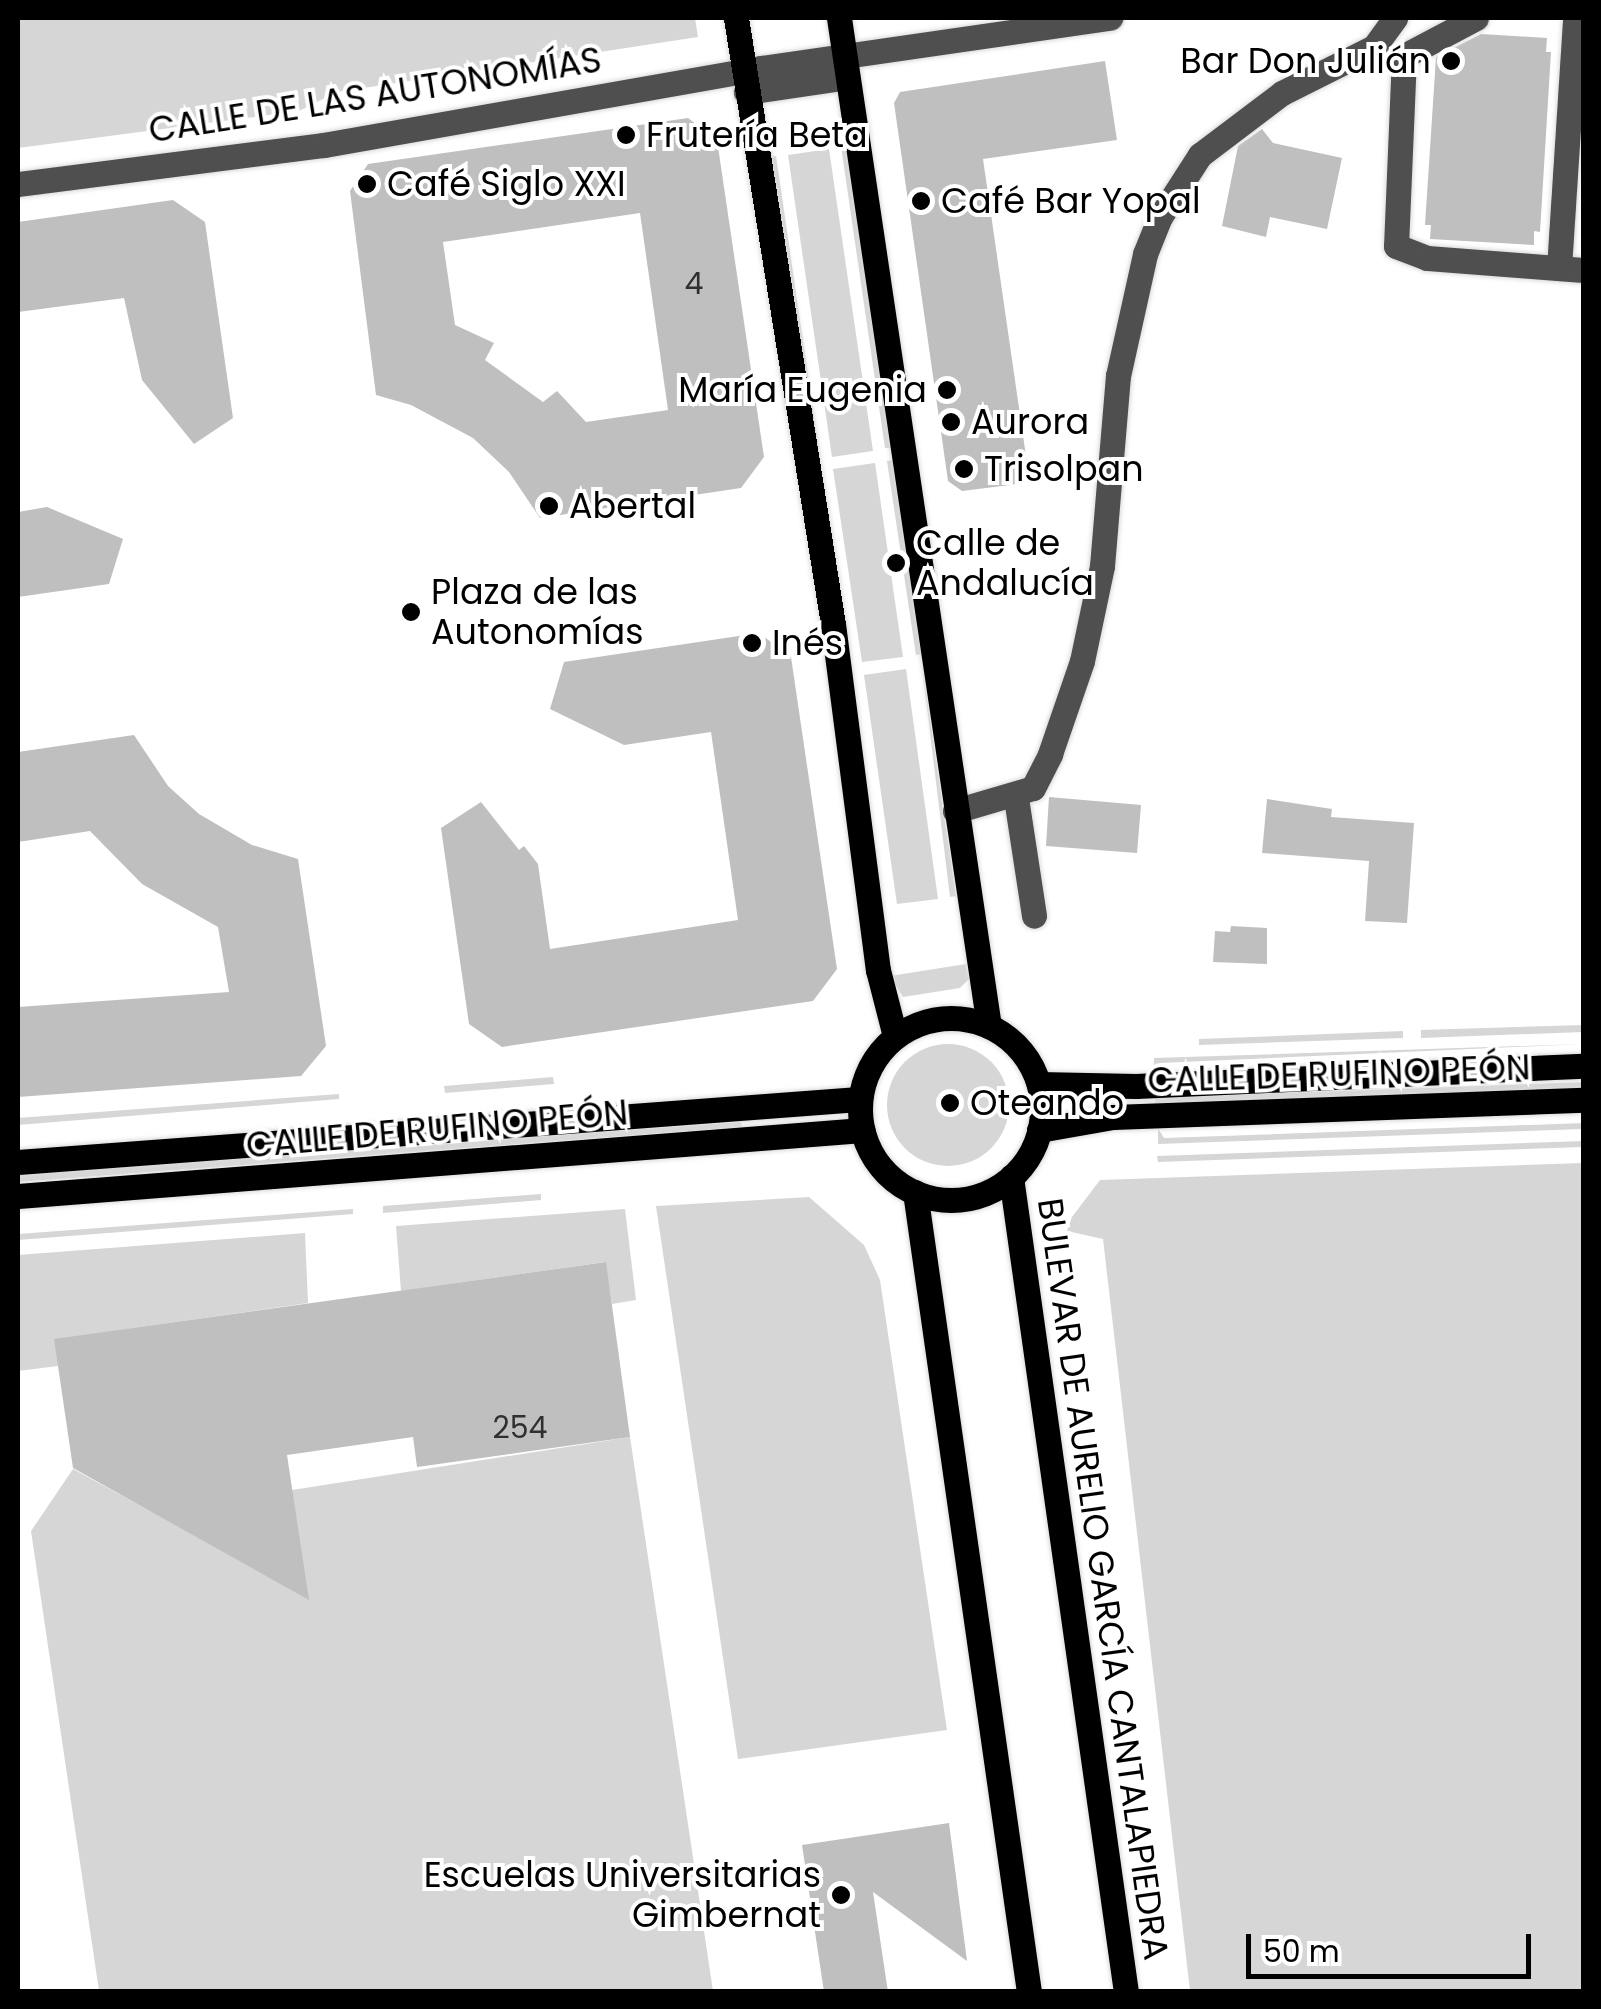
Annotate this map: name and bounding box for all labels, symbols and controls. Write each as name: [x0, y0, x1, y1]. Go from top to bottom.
street label: CALLE DE LAS AUTONOMÍAS: [146, 38, 604, 152]
place label: Bar Don Julián: [1180, 40, 1431, 82]
marker: Bar Don Julián: [1440, 50, 1462, 72]
place label: Frutería Beta: [646, 114, 868, 156]
marker: Frutería Beta: [615, 124, 637, 146]
place label: Café Siglo XXI: [387, 163, 625, 205]
marker: Café Siglo XXI: [356, 173, 378, 195]
place label: Café Bar Yopal: [941, 180, 1201, 222]
marker: Café Bar Yopal: [910, 190, 932, 212]
house number: 4: [685, 266, 703, 302]
place label: María Eugenia: [678, 369, 927, 411]
marker: María Eugenia: [936, 379, 958, 401]
place label: Aurora: [971, 401, 1089, 443]
marker: Aurora: [940, 411, 962, 433]
place label: Trisolpan: [984, 448, 1144, 490]
marker: Trisolpan: [953, 458, 975, 480]
place label: Abertal: [569, 485, 696, 527]
marker: Abertal: [538, 495, 560, 517]
place label: Calle de Andalucía: [916, 522, 1094, 604]
marker: Calle de Andalucía: [885, 552, 907, 574]
place label: Plaza de las Autonomías: [431, 571, 644, 653]
marker: Plaza de las Autonomías: [400, 601, 422, 623]
place label: Inés: [772, 622, 843, 664]
marker: Inés: [741, 632, 763, 654]
street label: CALLE DE RUFINO PEÓN: [1147, 1046, 1531, 1102]
place label: Oteando: [970, 1082, 1124, 1124]
street label: CALLE DE RUFINO PEÓN: [244, 1091, 630, 1167]
marker: Oteando: [939, 1092, 961, 1114]
street label: BULEVAR DE AURELIO GARCÍA CANTALAPIEDRA: [1029, 1195, 1177, 1963]
house number: 254: [493, 1410, 547, 1446]
place label: Escuelas Universitarias Gimbernat: [424, 1854, 821, 1936]
marker: Escuelas Universitarias Gimbernat: [830, 1884, 852, 1906]
scale bar: [1251, 1914, 1536, 1976]
text: 50 m: [1263, 1930, 1340, 1973]

